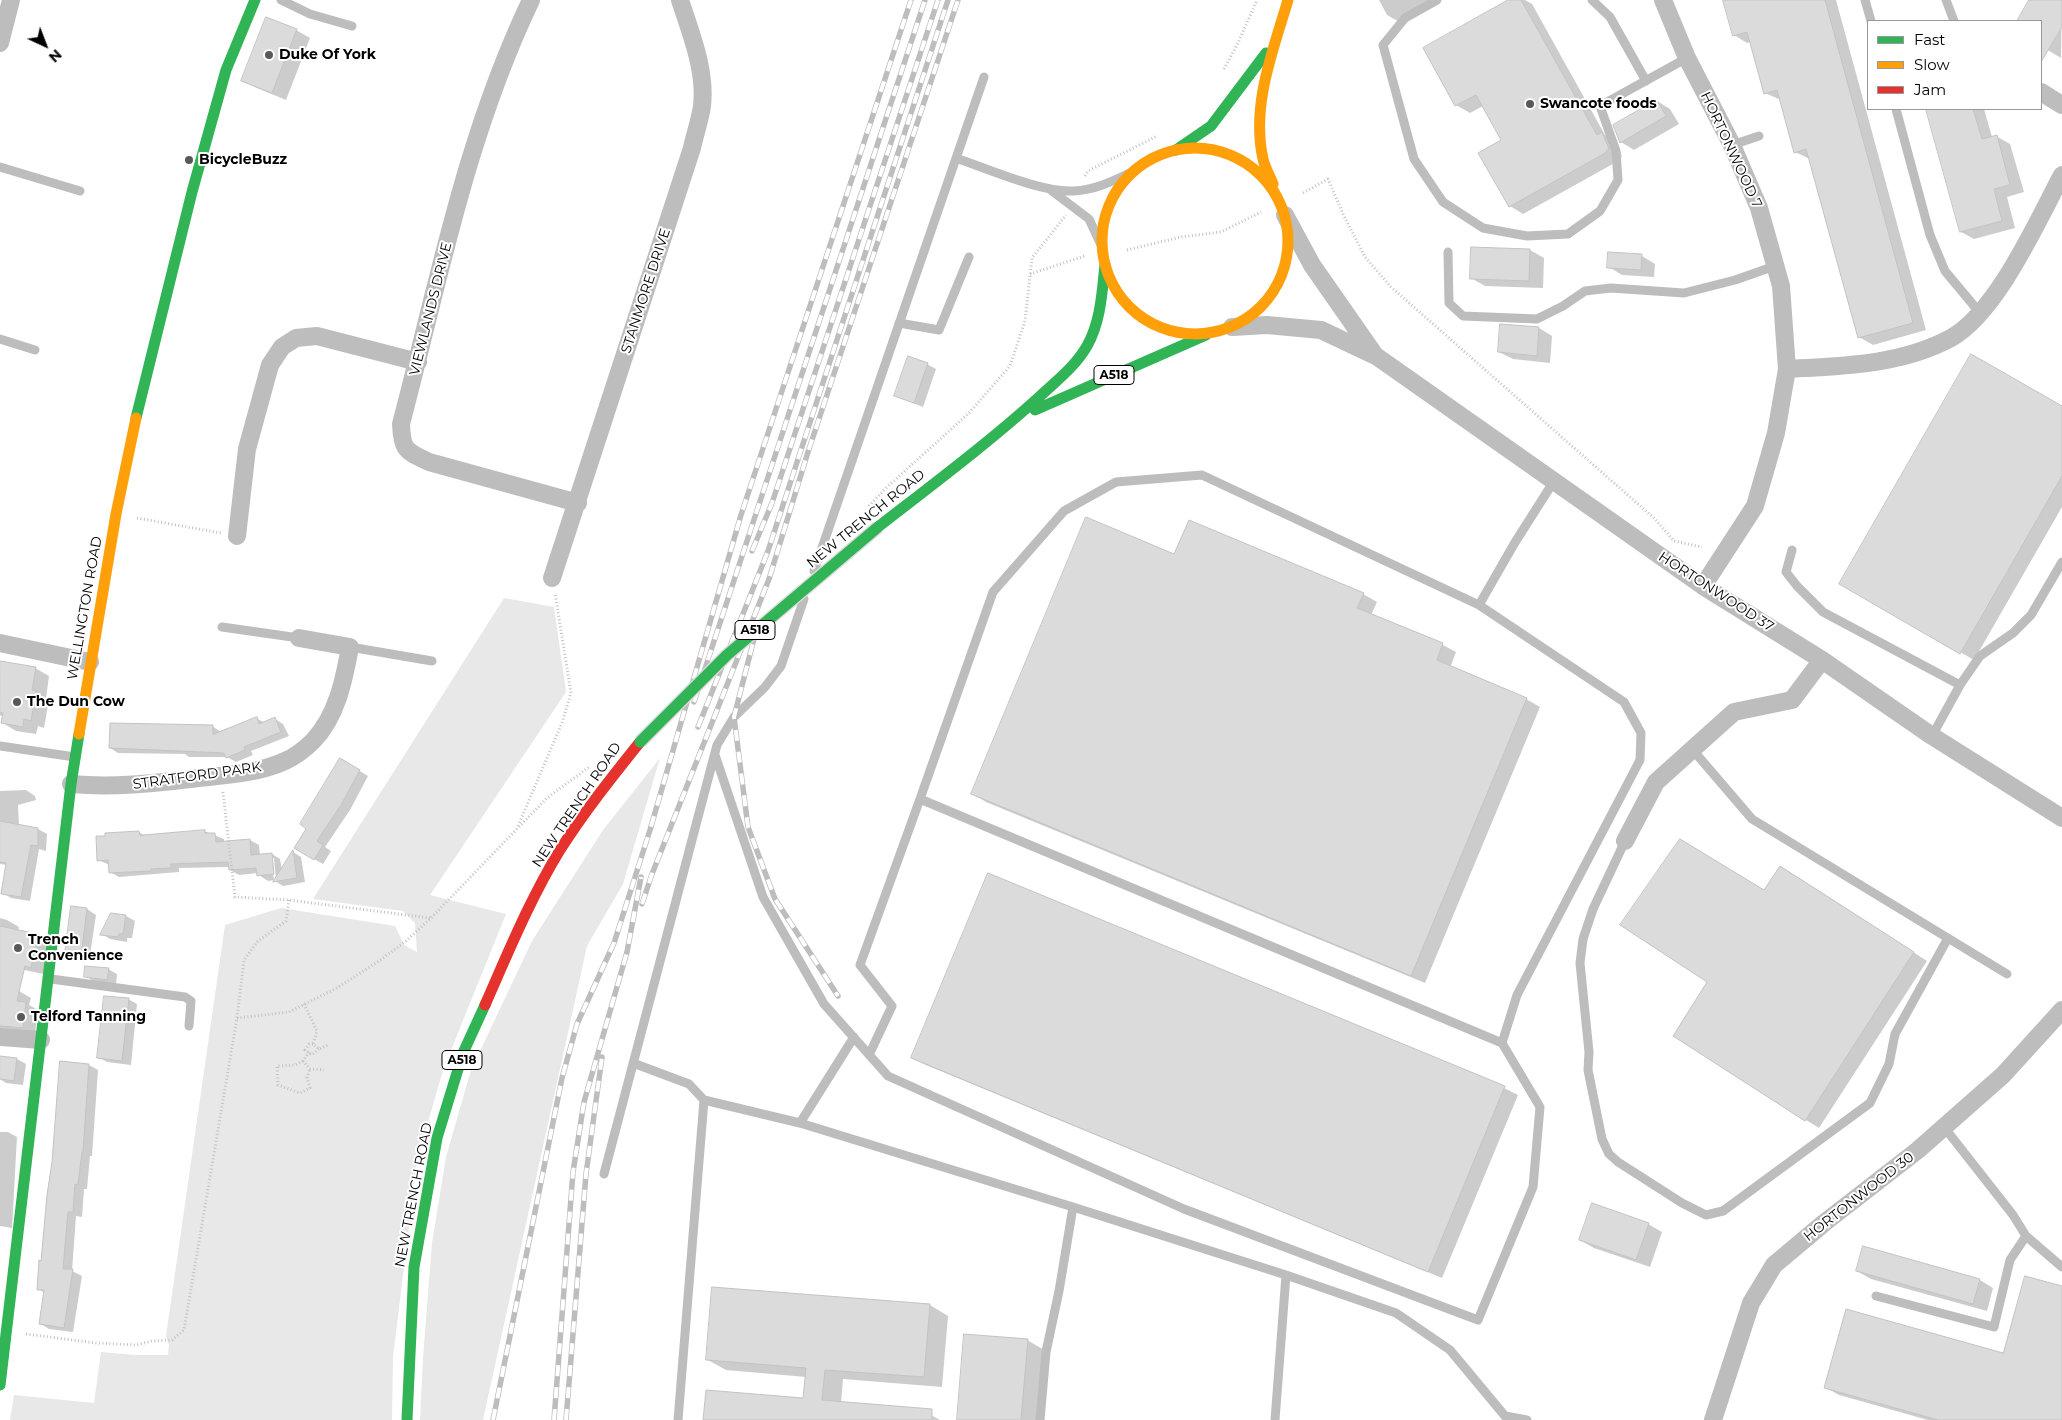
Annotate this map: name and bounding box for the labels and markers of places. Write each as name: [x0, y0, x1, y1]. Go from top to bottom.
place label: Duke Of York: [279, 47, 376, 63]
marker: Duke Of York: [263, 49, 275, 61]
place label: Swancote foods: [1540, 96, 1657, 112]
marker: Swancote foods: [1524, 98, 1536, 110]
place label: BicycleBuzz: [199, 152, 287, 168]
marker: BicycleBuzz: [183, 154, 195, 166]
place label: The Dun Cow: [27, 694, 125, 710]
marker: The Dun Cow: [11, 696, 23, 708]
place label: Trench Convenience: [28, 932, 123, 964]
marker: Trench Convenience: [12, 942, 24, 954]
place label: Telford Tanning: [31, 1009, 146, 1025]
marker: Telford Tanning: [15, 1011, 27, 1023]

